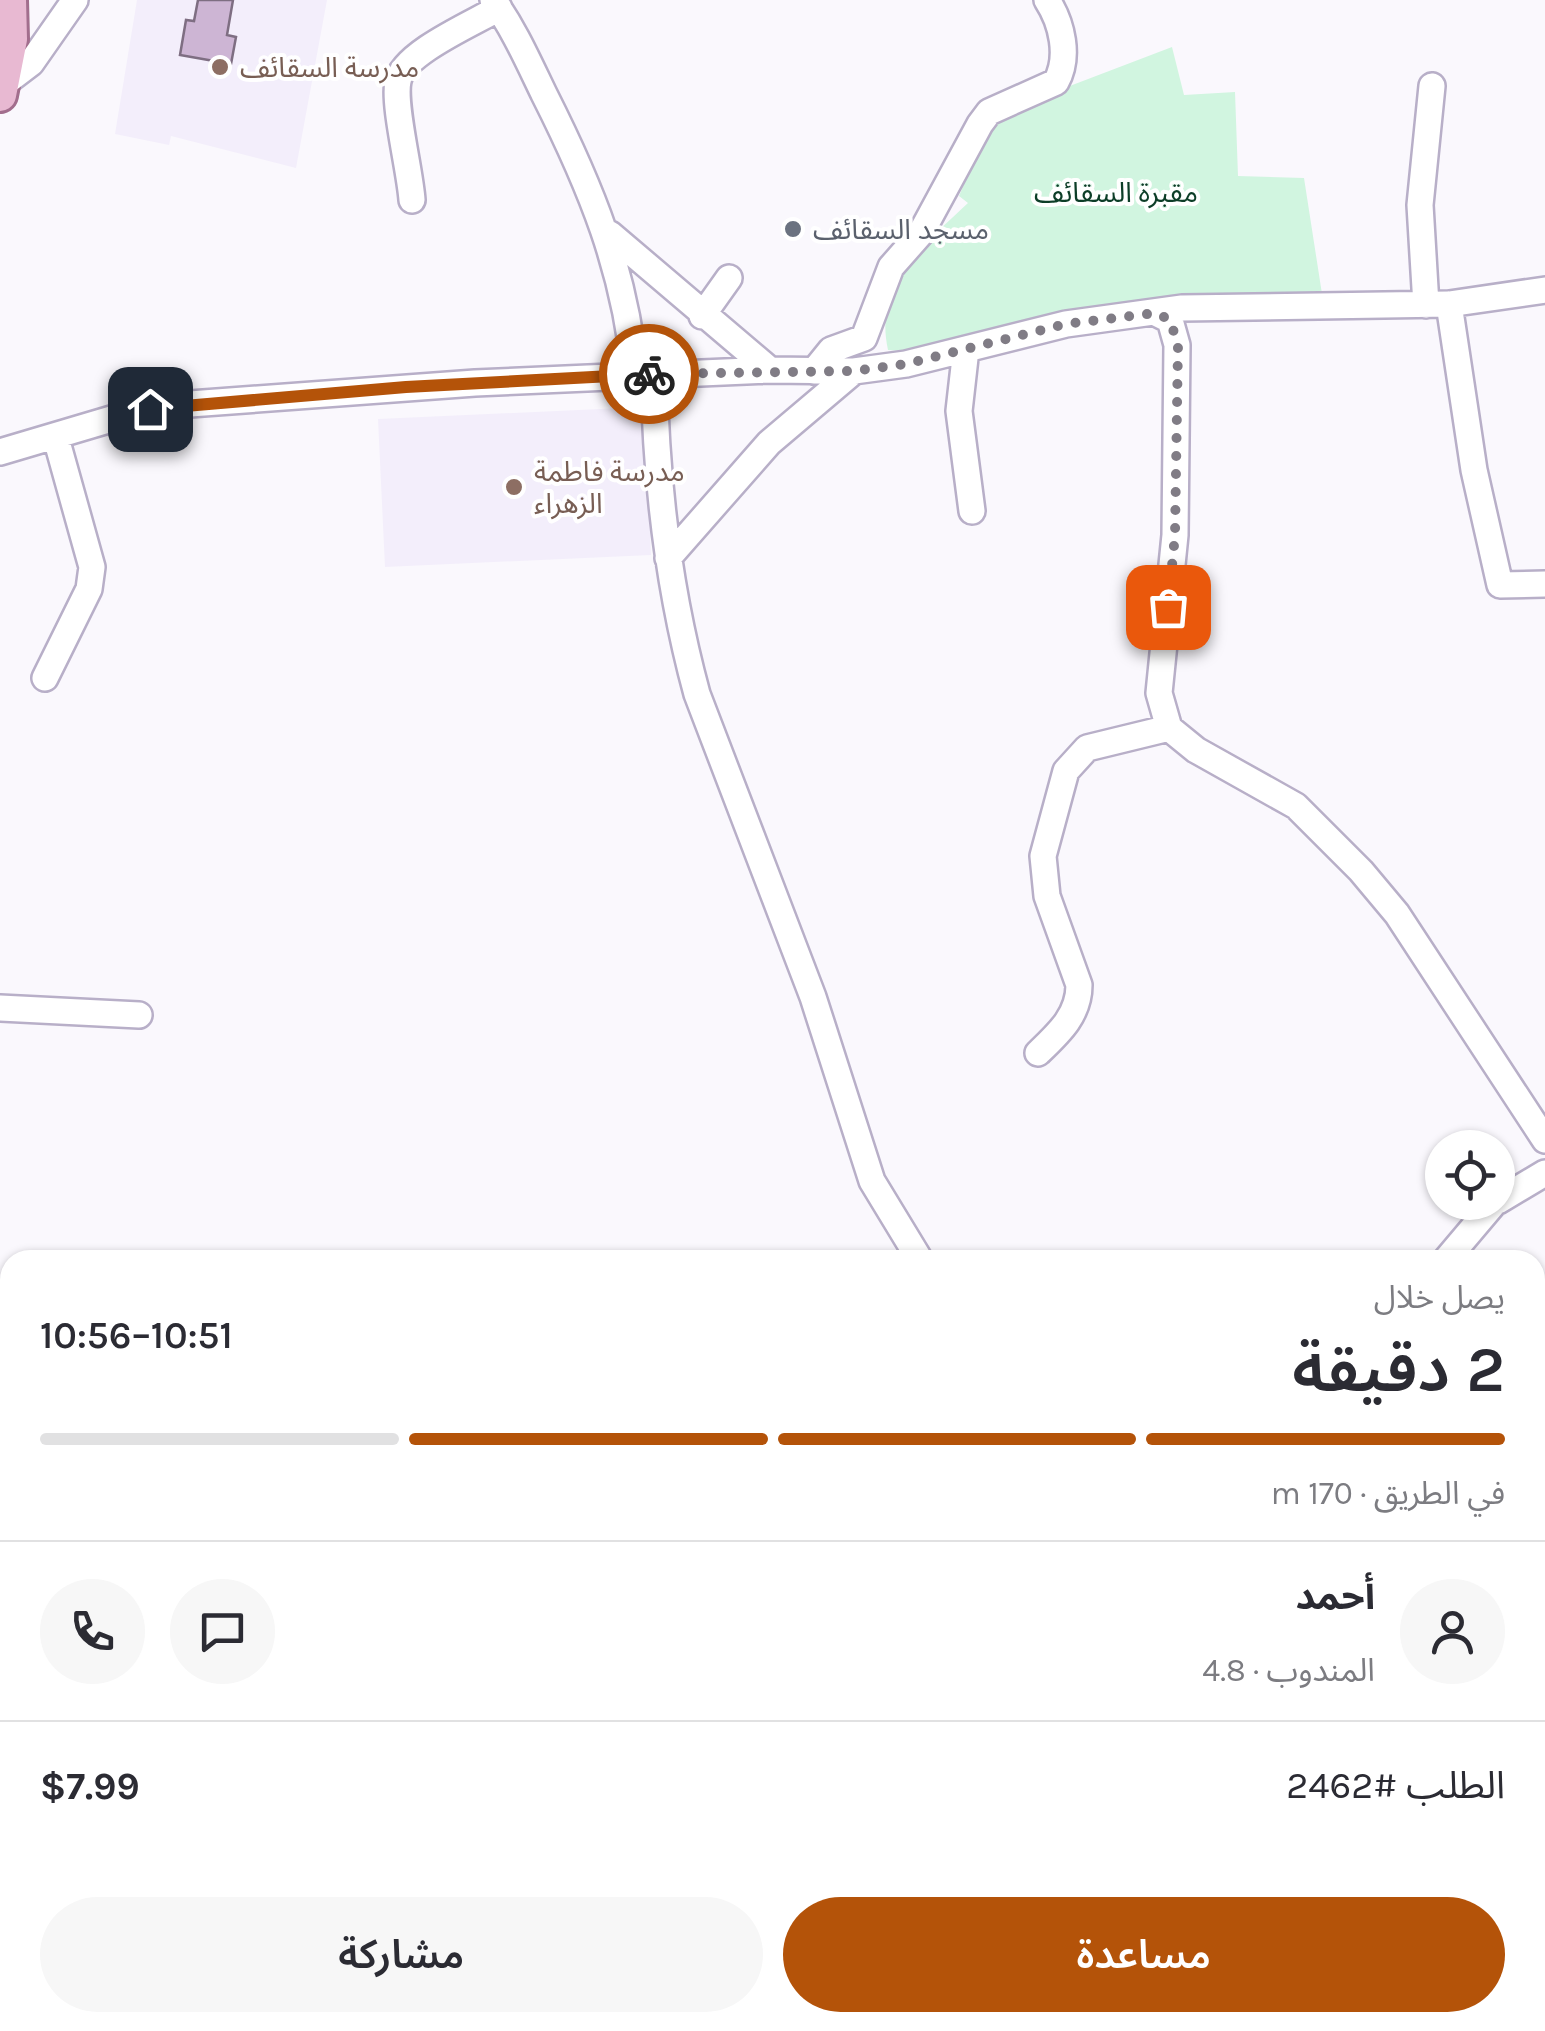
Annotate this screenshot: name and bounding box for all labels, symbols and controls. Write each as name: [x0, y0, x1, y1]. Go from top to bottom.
place label: مدرسة السقائف: [240, 51, 419, 84]
marker: مدرسة السقائف: [209, 56, 231, 78]
park label: مقبرة السقائف: [1034, 176, 1198, 209]
place label: مسجد السقائف: [813, 213, 989, 246]
marker: مسجد السقائف: [782, 218, 804, 240]
courier: [599, 324, 699, 424]
icon: bike: [622, 347, 677, 402]
pin: [108, 367, 193, 452]
icon: home: [123, 382, 178, 437]
place label: مدرسة فاطمة الزهراء: [534, 455, 685, 520]
marker: مدرسة فاطمة الزهراء: [503, 476, 525, 498]
pin: [1126, 565, 1211, 650]
icon: bag: [1141, 580, 1196, 635]
map controls: [1425, 1130, 1515, 1220]
button: locate: [1425, 1130, 1515, 1220]
text: يصل خلال: [1374, 1279, 1505, 1316]
text: 10:51–10:56: [40, 1313, 233, 1358]
text: 2 دقيقة: [1292, 1331, 1505, 1407]
text: في الطريق · 170 m: [1271, 1475, 1505, 1512]
text: أحمد: [1295, 1574, 1375, 1619]
button: phone: [40, 1579, 145, 1684]
button: chat: [170, 1579, 275, 1684]
button: person: [1400, 1579, 1505, 1684]
text: المندوب · 4.8: [1202, 1652, 1375, 1689]
text: الطلب #2462: [1286, 1763, 1505, 1808]
text: $7.99: [40, 1764, 140, 1809]
button: مشاركة: [40, 1897, 763, 2012]
button: مساعدة: [783, 1897, 1505, 2012]

